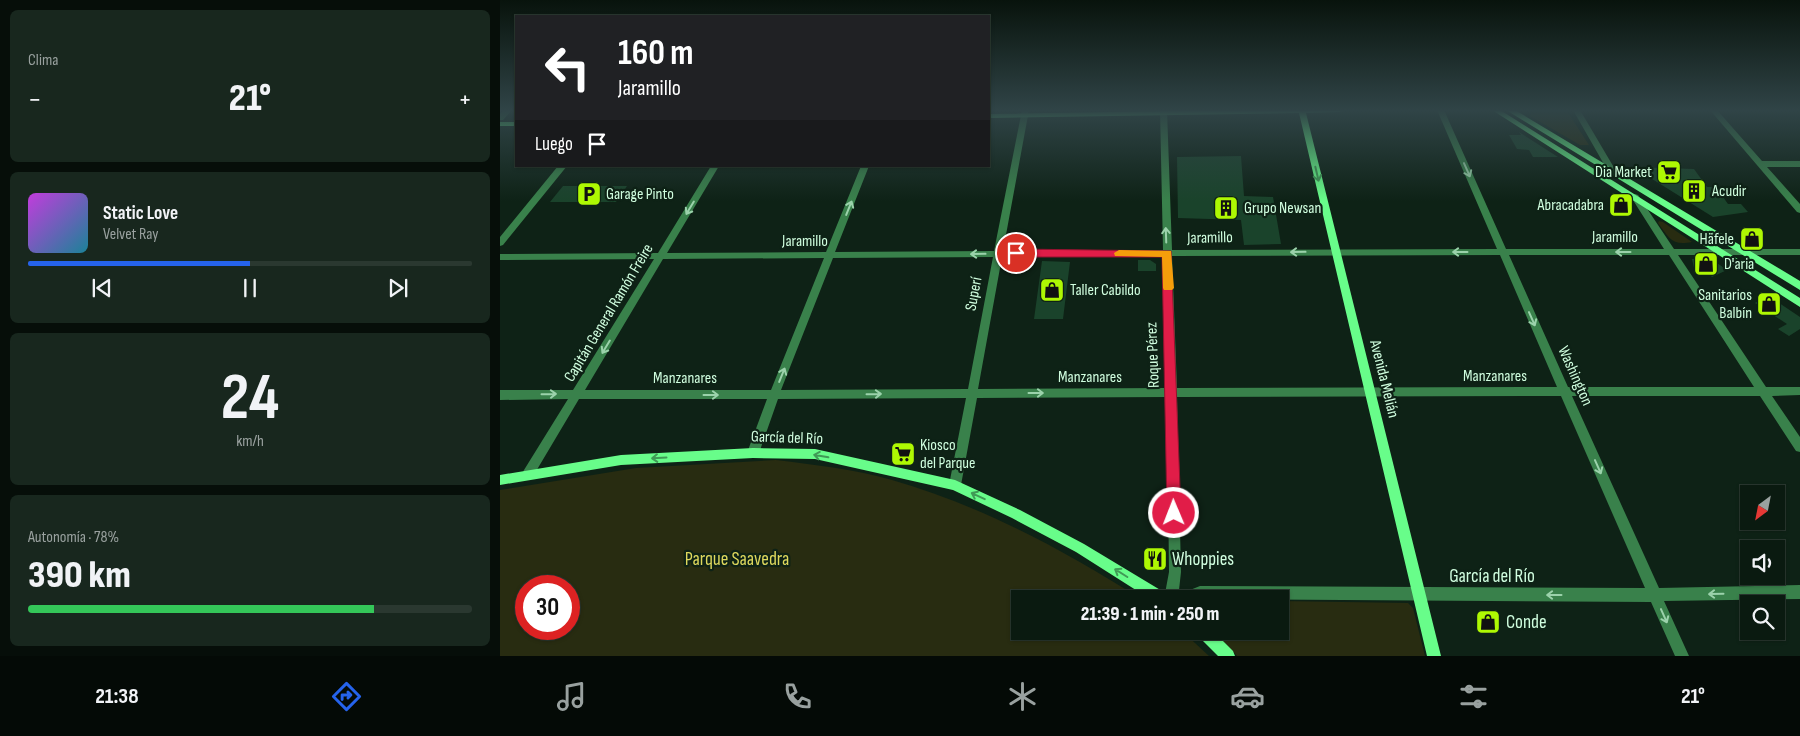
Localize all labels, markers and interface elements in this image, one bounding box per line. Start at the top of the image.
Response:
text: 160 m [618,32,694,75]
icon: left [535,35,600,100]
text: Clima [28,51,58,70]
text: Jaramillo [618,75,681,102]
text: 21° [229,76,271,121]
text: − [28,83,42,116]
text: + [458,83,472,116]
icon: arrive [583,130,611,158]
text: Luego [535,133,573,156]
supermarket icon: Dia Market [1656,159,1682,185]
one-way arrow [1462,162,1472,177]
place label: Dia Market [1595,163,1652,182]
one-way arrow [1313,166,1322,182]
building icon: Acudir [1681,178,1707,204]
parking icon: Garage Pinto [576,181,602,207]
place label: Acudir [1711,182,1747,201]
place label: Garage Pinto [606,185,674,204]
shop icon: Abracadabra [1608,192,1634,218]
building icon: Grupo Newsan [1213,195,1239,221]
place label: Abracadabra [1536,196,1604,215]
place label: Grupo Newsan [1244,199,1321,218]
one-way arrow [684,200,694,214]
one-way arrow [845,200,854,215]
text: Static Love [103,202,178,225]
text: Velvet Ray [103,225,158,244]
shop icon: Häfele [1739,226,1765,252]
one-way arrow [1162,228,1171,244]
street label: Jaramillo [1186,228,1233,248]
street label: Jaramillo [1591,228,1638,247]
place label: Häfele [1700,230,1734,249]
street label: Jaramillo [781,232,828,251]
pin [995,232,1037,274]
icon: arrive [1002,239,1030,267]
street label: Capitán General Ramón Freire [560,241,658,385]
one-way arrow [1290,247,1306,257]
one-way arrow [1452,247,1468,257]
one-way arrow [1615,247,1631,257]
one-way arrow [970,249,986,258]
shop icon: D'aria [1693,251,1719,277]
place label: D'aria [1724,255,1754,274]
icon: previous [88,274,116,302]
icon: pause [236,274,264,302]
icon: next [384,274,412,302]
street label: Superí [961,275,987,313]
shop icon: Taller Cabildo [1039,277,1065,303]
place label: Taller Cabildo [1070,281,1141,300]
place label: Sanitarios Balbín [1698,286,1752,323]
shop icon: Sanitarios Balbín [1756,291,1782,317]
one-way arrow [1528,311,1538,326]
street label: Roque Pérez [1142,322,1164,388]
street label: Avenida Melián [1365,337,1403,420]
one-way arrow [601,340,611,354]
street label: Washington [1553,343,1597,409]
text: 24 [221,360,279,438]
street label: Manzanares [1463,367,1527,386]
one-way arrow [778,368,787,383]
street label: Manzanares [1058,368,1122,387]
street label: Manzanares [653,369,717,388]
one-way arrow [1028,388,1044,398]
one-way arrow [540,389,556,399]
one-way arrow [865,389,881,399]
one-way arrow [702,390,719,400]
street label: García del Río [751,427,823,449]
text: km/h [236,432,264,451]
place label: Kiosco del Parque [920,436,975,473]
supermarket icon: Kiosco del Parque [890,441,916,467]
one-way arrow [813,450,829,460]
one-way arrow [651,454,667,463]
one-way arrow [1593,459,1603,474]
north arrow [1740,485,1785,530]
map controls [1740,485,1785,640]
position arrow [1147,486,1199,538]
one-way arrow [971,491,986,500]
text: Autonomía · 78% [28,528,119,547]
button: sound [1740,540,1785,585]
restaurant icon: Whoppies [1142,546,1168,572]
park label: Parque Saavedra [685,548,789,571]
place label: Whoppies [1172,548,1234,571]
text: 390 km [28,553,131,598]
street label: García del Río [1449,565,1535,588]
one-way arrow [1114,568,1128,578]
speed limit sign: 30 [515,575,580,640]
one-way arrow [1709,589,1725,599]
one-way arrow [1546,590,1562,600]
button: search [1740,595,1785,640]
text: 21:39 · 1 min · 250 m [1081,603,1219,626]
one-way arrow [1660,608,1670,623]
shop icon: Conde [1475,609,1501,635]
place label: Conde [1506,611,1547,634]
icon: directions [329,679,364,714]
icon: music [554,679,589,714]
icon: phone [780,679,815,714]
icon: climate [1005,679,1040,714]
icon: car [1230,679,1265,714]
icon: filters [1456,679,1491,714]
text: 21:38 [95,683,139,710]
text: 21° [1681,683,1705,710]

